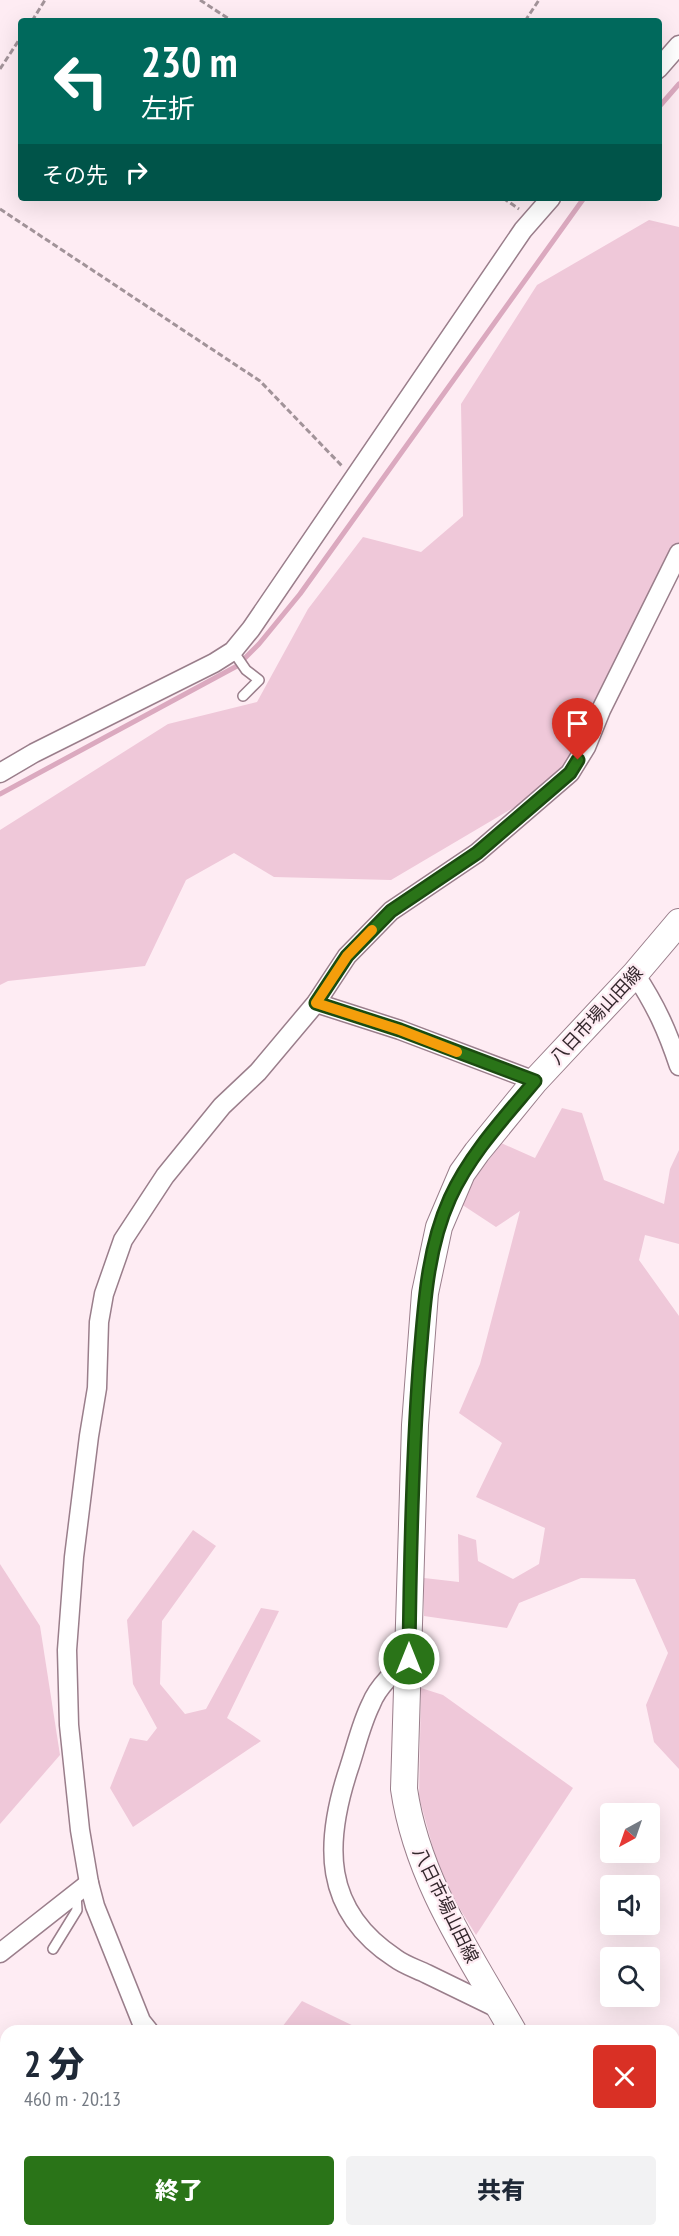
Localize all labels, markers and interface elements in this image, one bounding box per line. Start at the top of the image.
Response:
text: 230 m [141,34,238,89]
icon: left [42,42,120,120]
text: 左折 [141,91,195,125]
icon: right [120,156,153,189]
text: その先 [42,161,108,189]
pin [552,698,603,760]
icon: arrive [561,707,594,740]
street label: 八日市場山田線 [545,961,647,1069]
position arrow [377,1627,441,1691]
north arrow [600,1803,660,1863]
map controls [600,1803,660,2007]
street label: 八日市場山田線 [408,1843,484,1967]
button: sound [600,1875,660,1935]
button: search [600,1947,660,2007]
text: 2 分 [24,2040,85,2087]
button: close [593,2045,656,2108]
text: 460 m · 20:13 [24,2086,121,2112]
button: 終了 [24,2156,334,2225]
button: 共有 [346,2156,656,2225]

